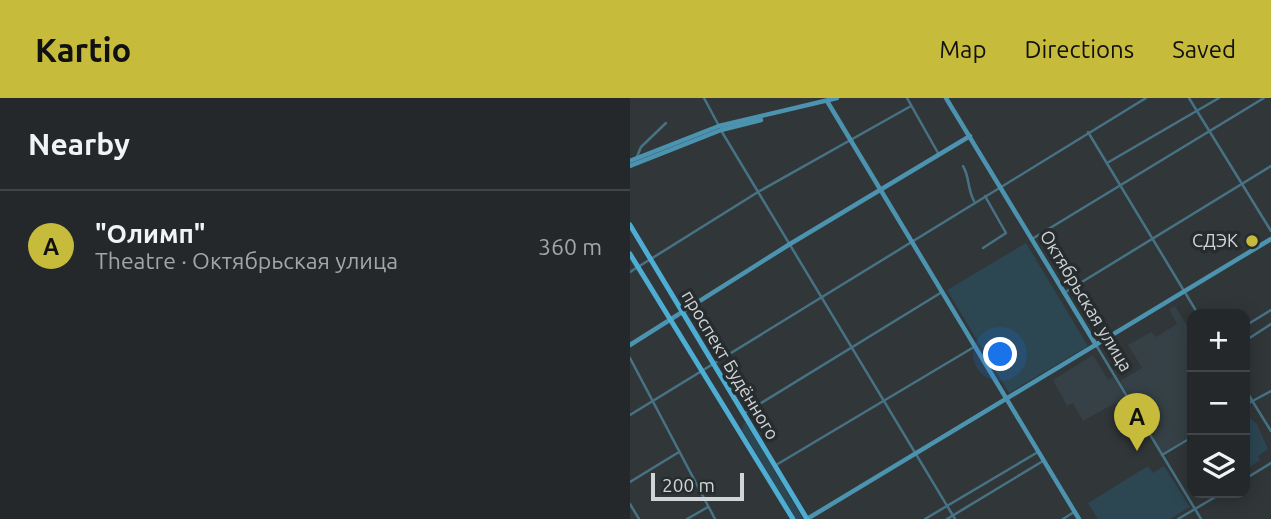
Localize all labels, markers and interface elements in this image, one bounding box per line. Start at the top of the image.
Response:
text: Kartio [35,31,131,68]
text: Map [939,36,986,63]
text: Directions [1024,36,1134,63]
text: Saved [1172,36,1236,63]
text: Nearby [28,127,130,161]
text: "Олимп" [95,219,205,248]
street label: Октябрьская улица [1037,226,1137,375]
place label: СДЭК [1192,230,1238,250]
marker: СДЭК [1244,233,1260,249]
text: A [43,234,59,259]
text: 360 m [538,234,602,259]
text: Theatre · Октябрьская улица [95,248,398,273]
street label: проспект Будённого [678,286,783,443]
map controls [1187,309,1250,498]
button: + [1187,309,1250,372]
your location [983,337,1017,371]
button: − [1187,372,1250,435]
pin: A [1114,393,1160,451]
button: layers [1187,435,1250,498]
scale bar [651,470,744,502]
text: 200 m [662,474,715,496]

